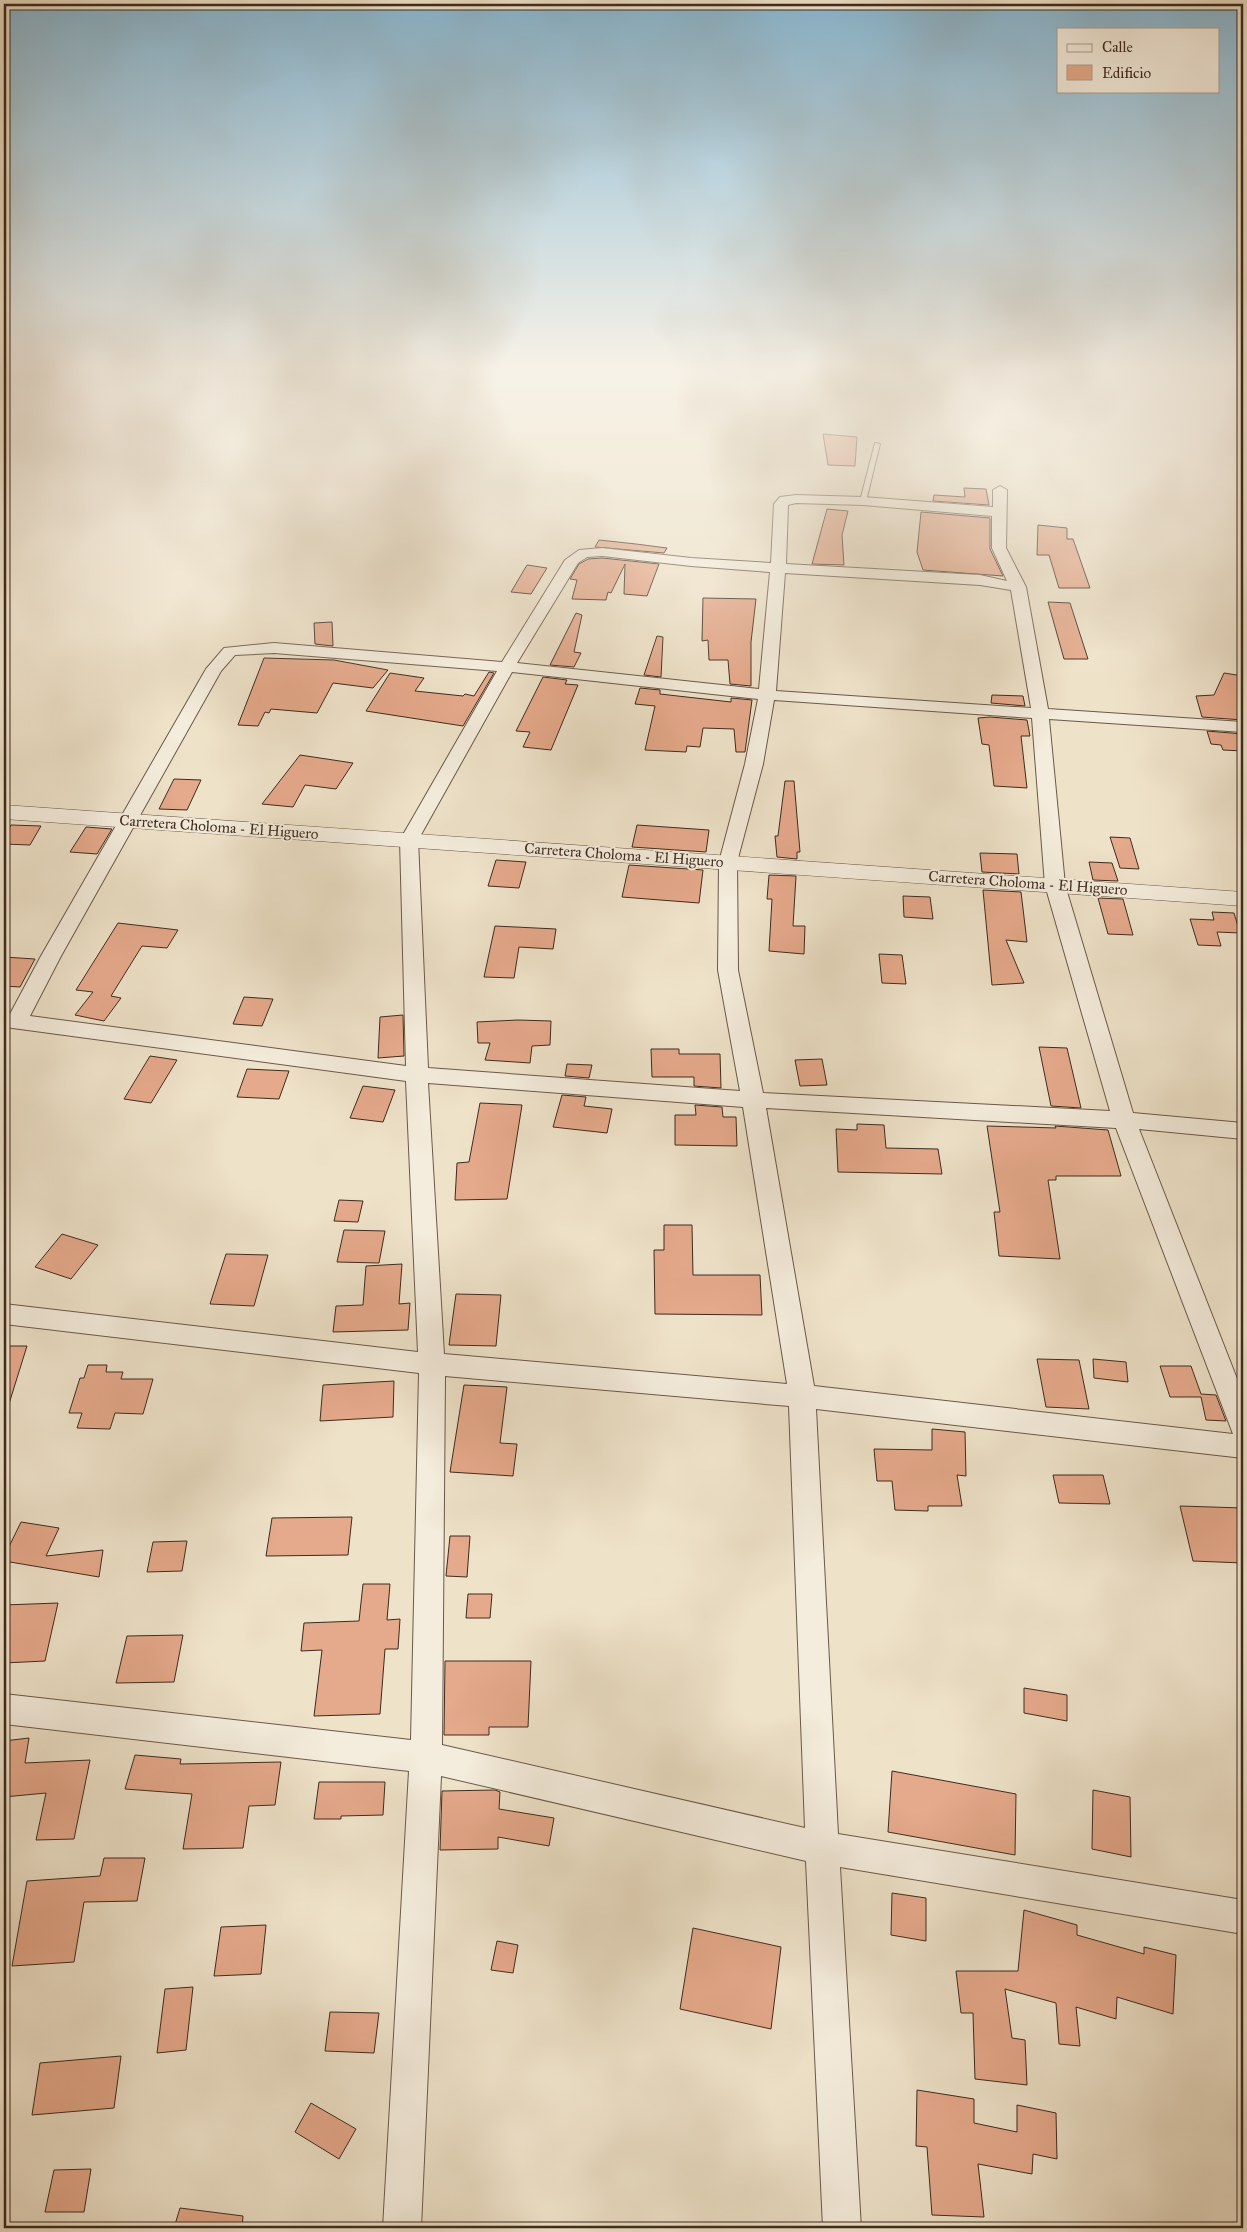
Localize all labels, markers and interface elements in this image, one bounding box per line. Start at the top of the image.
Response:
legend [1057,28,1220,92]
text: Calle [1102,38,1133,56]
text: Edificio [1102,64,1151,82]
street label: Carretera Choloma - El Higuero [119,811,320,843]
street label: Carretera Choloma - El Higuero [524,839,725,871]
street label: Carretera Choloma - El Higuero [928,867,1129,899]

